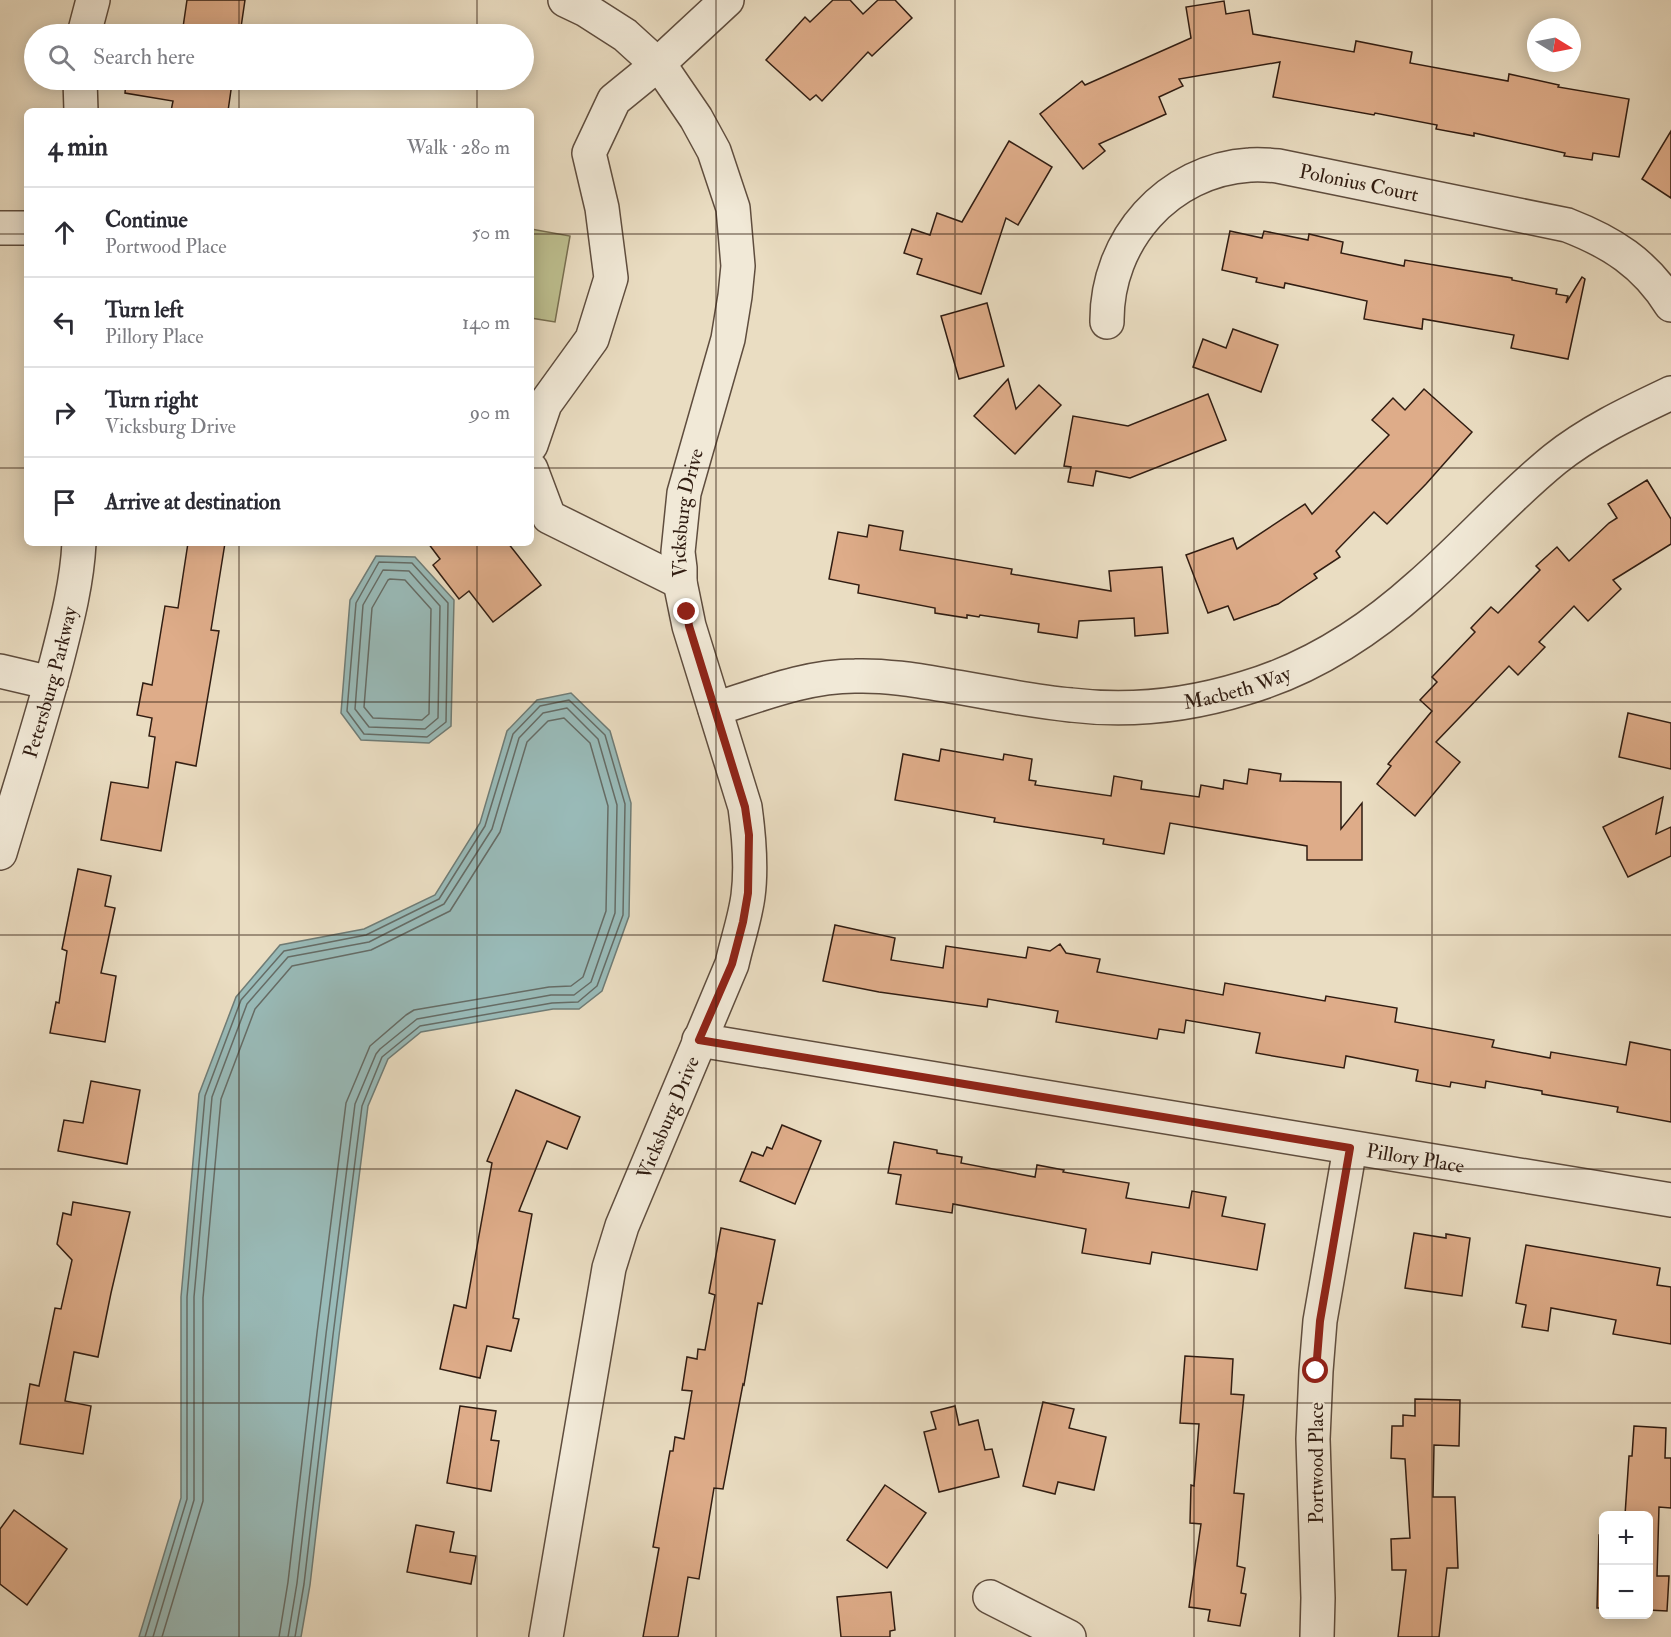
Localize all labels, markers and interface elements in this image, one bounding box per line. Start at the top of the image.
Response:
north arrow [1527,18,1581,72]
search box [24,24,534,90]
icon: search [45,41,78,74]
text: Search here [93,43,195,71]
text: 4 min [48,131,108,163]
text: Walk · 280 m [407,135,510,160]
street label: Polonius Court [1297,158,1421,207]
text: Continue [105,206,188,234]
icon: ahead [48,216,81,249]
text: 50 m [471,220,510,245]
text: Portwood Place [105,234,227,259]
text: Turn left [105,296,184,324]
icon: left [48,306,81,339]
text: 140 m [462,310,510,335]
text: Pillory Place [105,324,204,349]
text: Turn right [105,386,198,414]
icon: right [48,396,81,429]
text: 90 m [470,400,510,425]
text: Vicksburg Drive [105,414,236,439]
street label: Vicksburg Drive [665,445,709,578]
icon: arrive [48,486,81,519]
text: Arrive at destination [105,488,281,516]
route end [673,598,699,624]
street label: Petersburg Parkway [17,603,82,761]
street label: Macbeth Way [1182,660,1296,715]
street label: Vicksburg Drive [631,1052,704,1183]
street label: Pillory Place [1365,1138,1466,1178]
route start [1302,1357,1328,1383]
street label: Portwood Place [1304,1402,1329,1524]
map controls [1599,1511,1653,1619]
button: + [1599,1511,1653,1565]
button: − [1599,1565,1653,1619]

